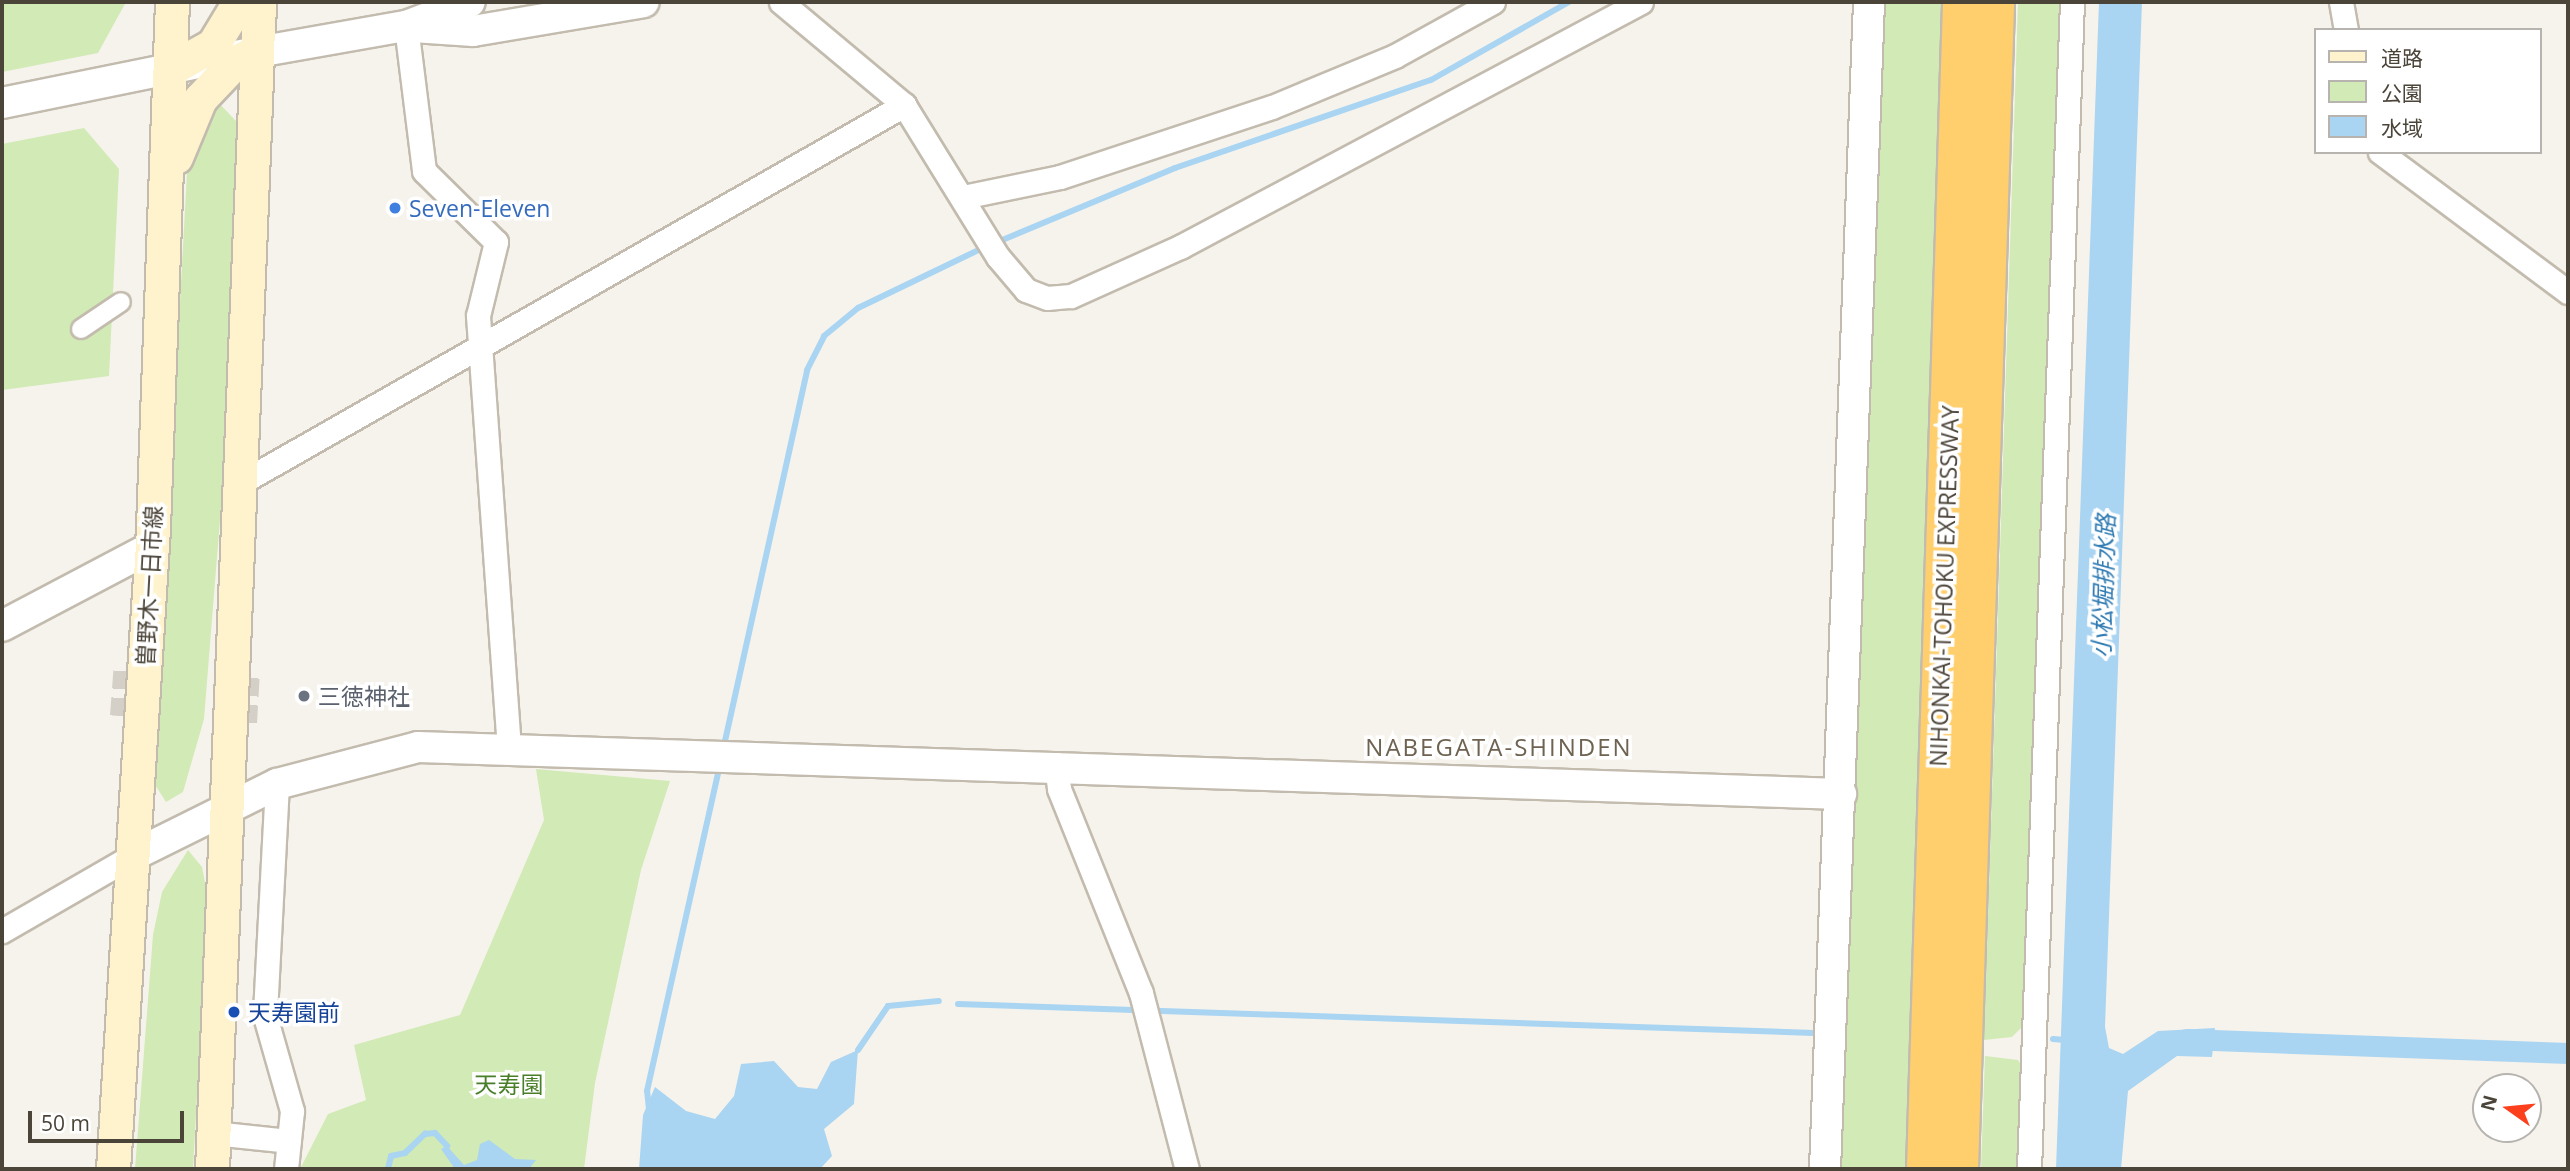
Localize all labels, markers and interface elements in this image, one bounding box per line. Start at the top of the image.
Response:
legend [2314,28,2542,154]
text: 道路 [2381,44,2423,72]
text: 公園 [2381,79,2423,107]
text: 水域 [2381,114,2423,142]
place label: Seven-Eleven [409,194,550,222]
marker: Seven-Eleven [387,200,403,216]
street label: NIHONKAI-TOHOKU EXPRESSWAY [1924,405,1964,767]
street label: 曽野木一日市線 [131,505,167,667]
water label: 小松堀排水路 [2086,514,2120,658]
place label: 三徳神社 [318,682,410,710]
marker: 三徳神社 [296,688,312,704]
district label: NABEGATA-SHINDEN [1367,733,1631,761]
place label: 天寿園前 [248,998,340,1026]
marker: 天寿園前 [226,1004,242,1020]
park label: 天寿園 [475,1070,543,1098]
north arrow [2472,1073,2542,1143]
text: N [2474,1092,2503,1114]
scale bar [32,1098,187,1142]
text: 50 m [41,1109,90,1137]

